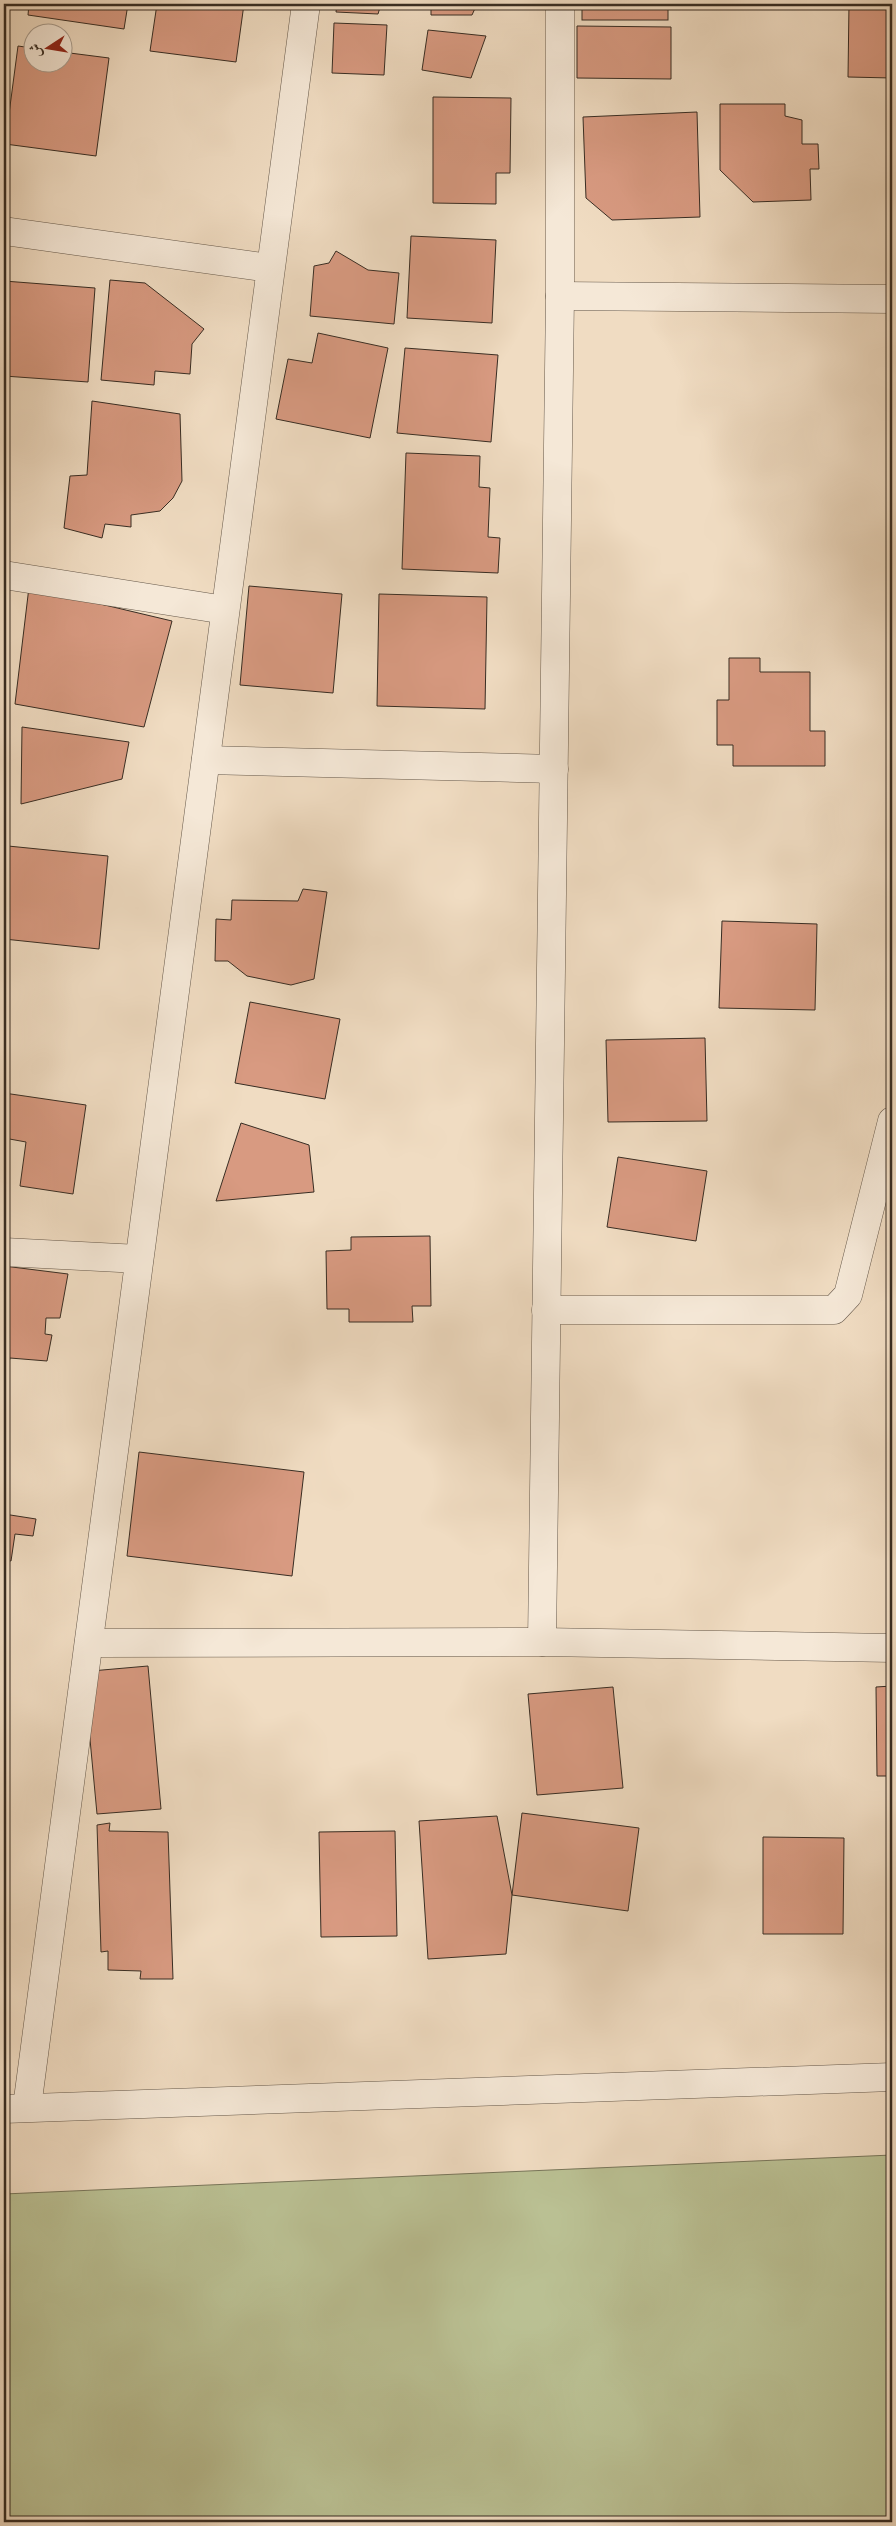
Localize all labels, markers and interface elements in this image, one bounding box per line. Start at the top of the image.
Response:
north arrow [22,22,72,72]
text: ش [26,42,47,59]

